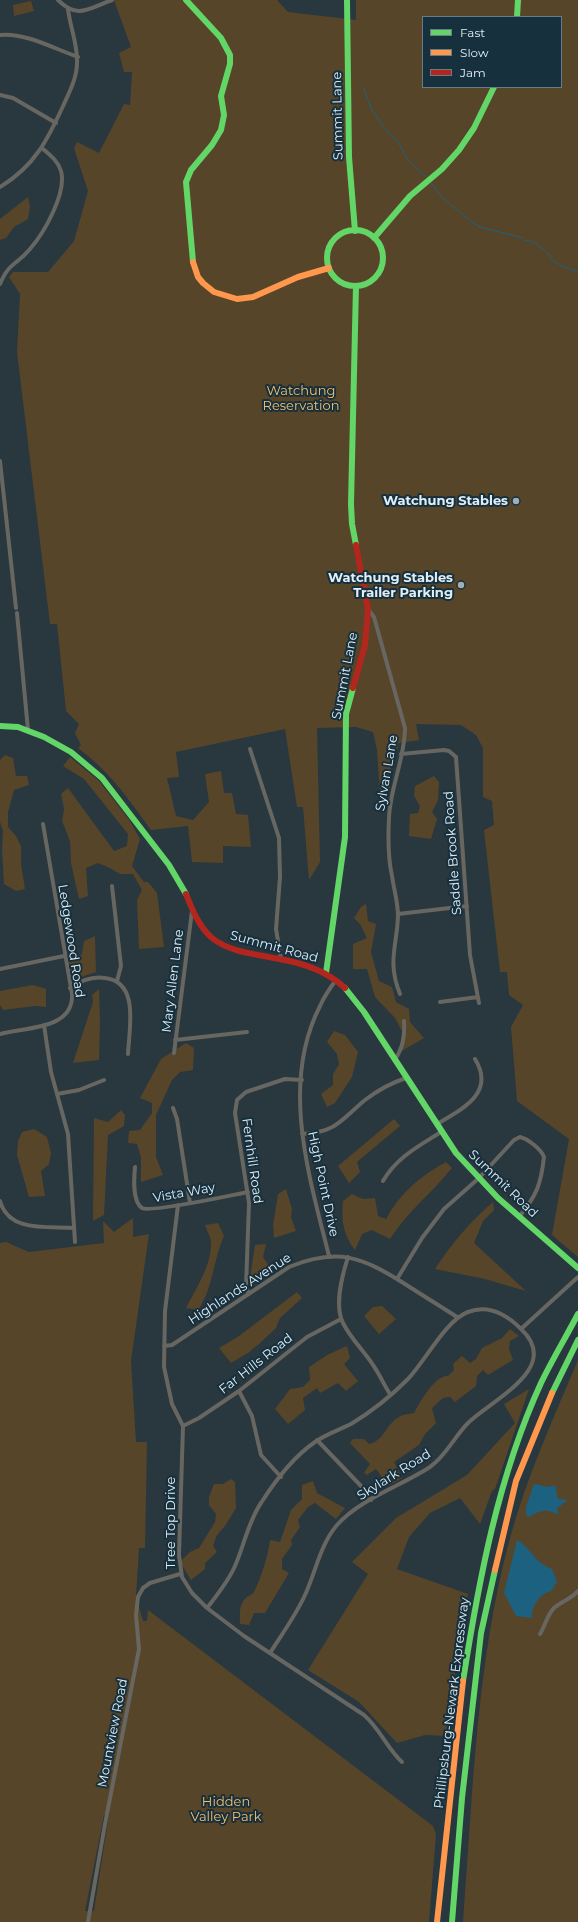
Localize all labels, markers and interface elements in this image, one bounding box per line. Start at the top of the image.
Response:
legend [422,16,562,88]
text: Fast [460,25,485,40]
text: Slow [460,45,489,60]
text: Jam [460,65,486,80]
street label: Summit Lane [329,72,347,160]
park label: Watchung Reservation [262,383,340,414]
place label: Watchung Stables [383,493,508,509]
marker: Watchung Stables [511,496,521,506]
place label: Watchung Stables Trailer Parking [328,570,453,601]
marker: Watchung Stables Trailer Parking [456,580,466,590]
street label: Summit Lane [329,631,361,721]
street label: Sylvan Lane [373,734,401,812]
street label: Saddle Brook Road [441,790,465,916]
street label: Ledgewood Road [54,883,88,999]
street label: Mary Allen Lane [159,928,187,1034]
street label: Summit Road [228,928,320,966]
street label: Fernhill Road [238,1117,266,1205]
street label: High Point Drive [304,1130,342,1238]
street label: Summit Road [465,1147,541,1221]
street label: Vista Way [152,1180,216,1206]
street label: Highlands Avenue [186,1250,294,1328]
street label: Far Hills Road [216,1330,296,1398]
street label: Skylark Road [354,1446,434,1504]
street label: Tree Top Drive [163,1477,179,1569]
street label: Phillipsburg-Newark Expressway [431,1597,473,1809]
street label: Mountview Road [95,1677,131,1789]
park label: Hidden Valley Park [191,1794,261,1825]

